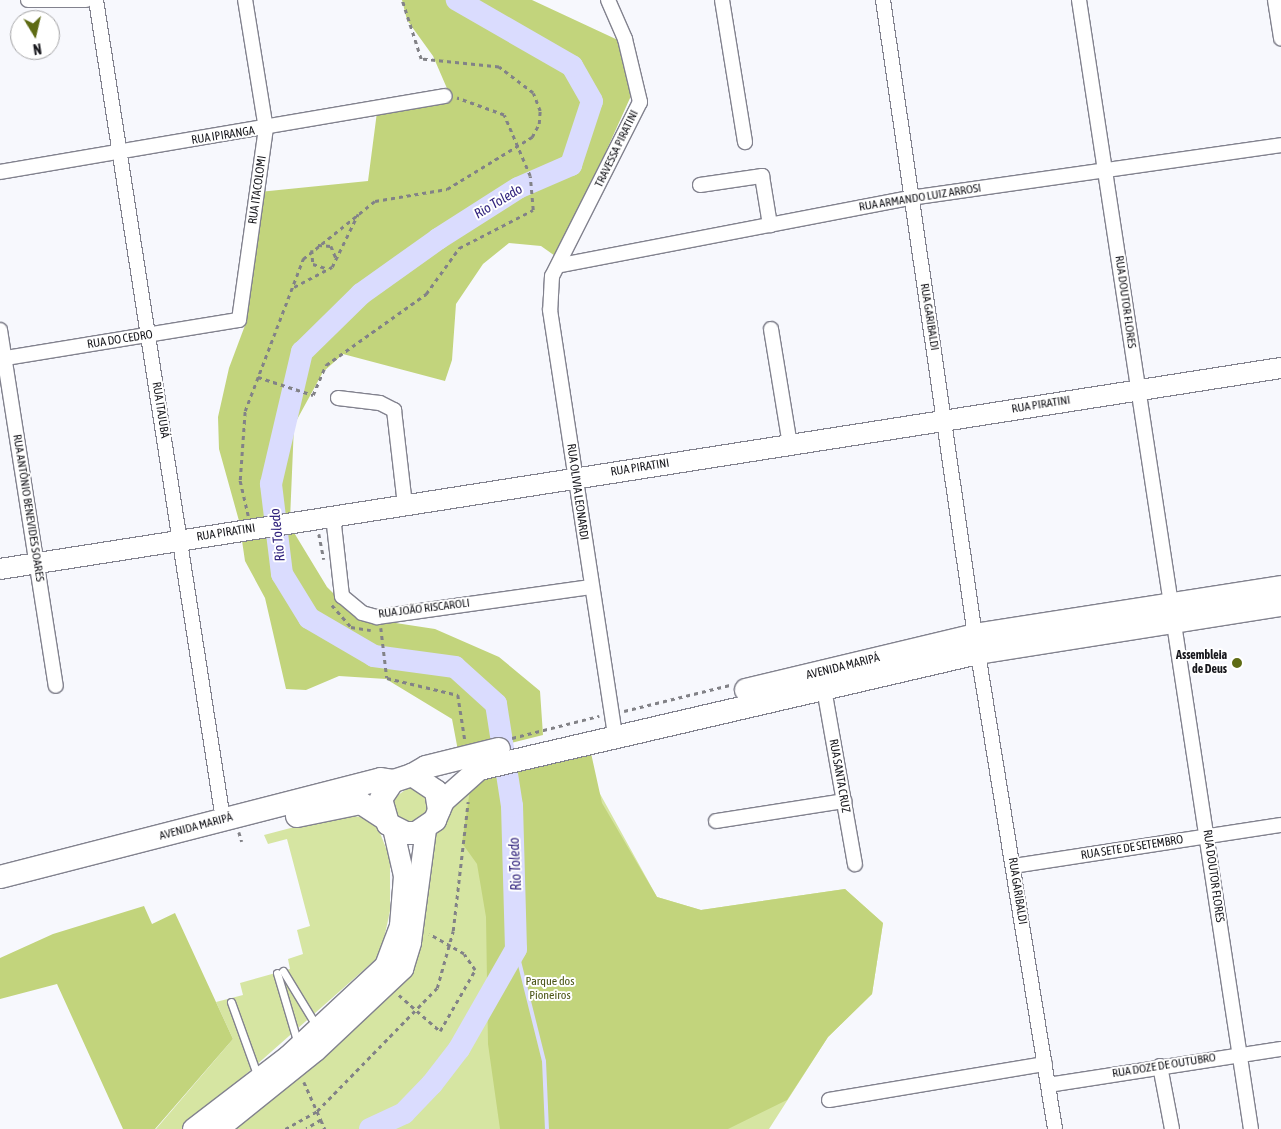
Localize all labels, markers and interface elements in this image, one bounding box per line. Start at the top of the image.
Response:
north arrow [10,10,60,60]
text: N [32,40,43,57]
street label: TRAVESSA PIRATINI [592,108,642,190]
street label: RUA IPIRANGA [190,124,256,148]
street label: RUA ITACOLOMI [246,155,270,225]
water label: Rio Toledo [471,180,525,222]
street label: RUA ARMANDO LUIZ ARROSI [858,181,982,215]
street label: RUA DOUTOR FLORES [1111,255,1139,349]
street label: RUA GARIBALDI [917,282,941,352]
street label: RUA DO CEDRO [86,328,154,352]
street label: RUA ITAJUBÁ [148,381,172,439]
street label: RUA PIRATINI [1011,393,1071,417]
street label: RUA ANTÔNIO BENEVIDES SOARES [9,433,47,583]
street label: RUA OLIVIA LEONARDI [563,443,591,541]
street label: RUA PIRATINI [610,456,670,480]
water label: Rio Toledo [266,508,288,562]
street label: RUA PIRATINI [196,521,256,545]
street label: RUA JOÃO RISCAROLI [377,596,471,622]
place label: Assembleia de Deus [1176,649,1227,677]
street label: AVENIDA MARIPÁ [805,651,881,683]
marker: Assembleia de Deus [1231,657,1243,669]
street label: RUA SANTA CRUZ [825,738,853,814]
street label: AVENIDA MARIPÁ [158,810,234,844]
street label: RUA DOUTOR FLORES [1199,829,1227,923]
street label: RUA SETE DE SETEMBRO [1080,833,1184,863]
water label: Rio Toledo [505,837,525,891]
street label: RUA GARIBALDI [1005,856,1029,926]
park label: Parque dos Pioneiros [526,975,574,1003]
street label: RUA DOZE DE OUTUBRO [1111,1051,1217,1081]

